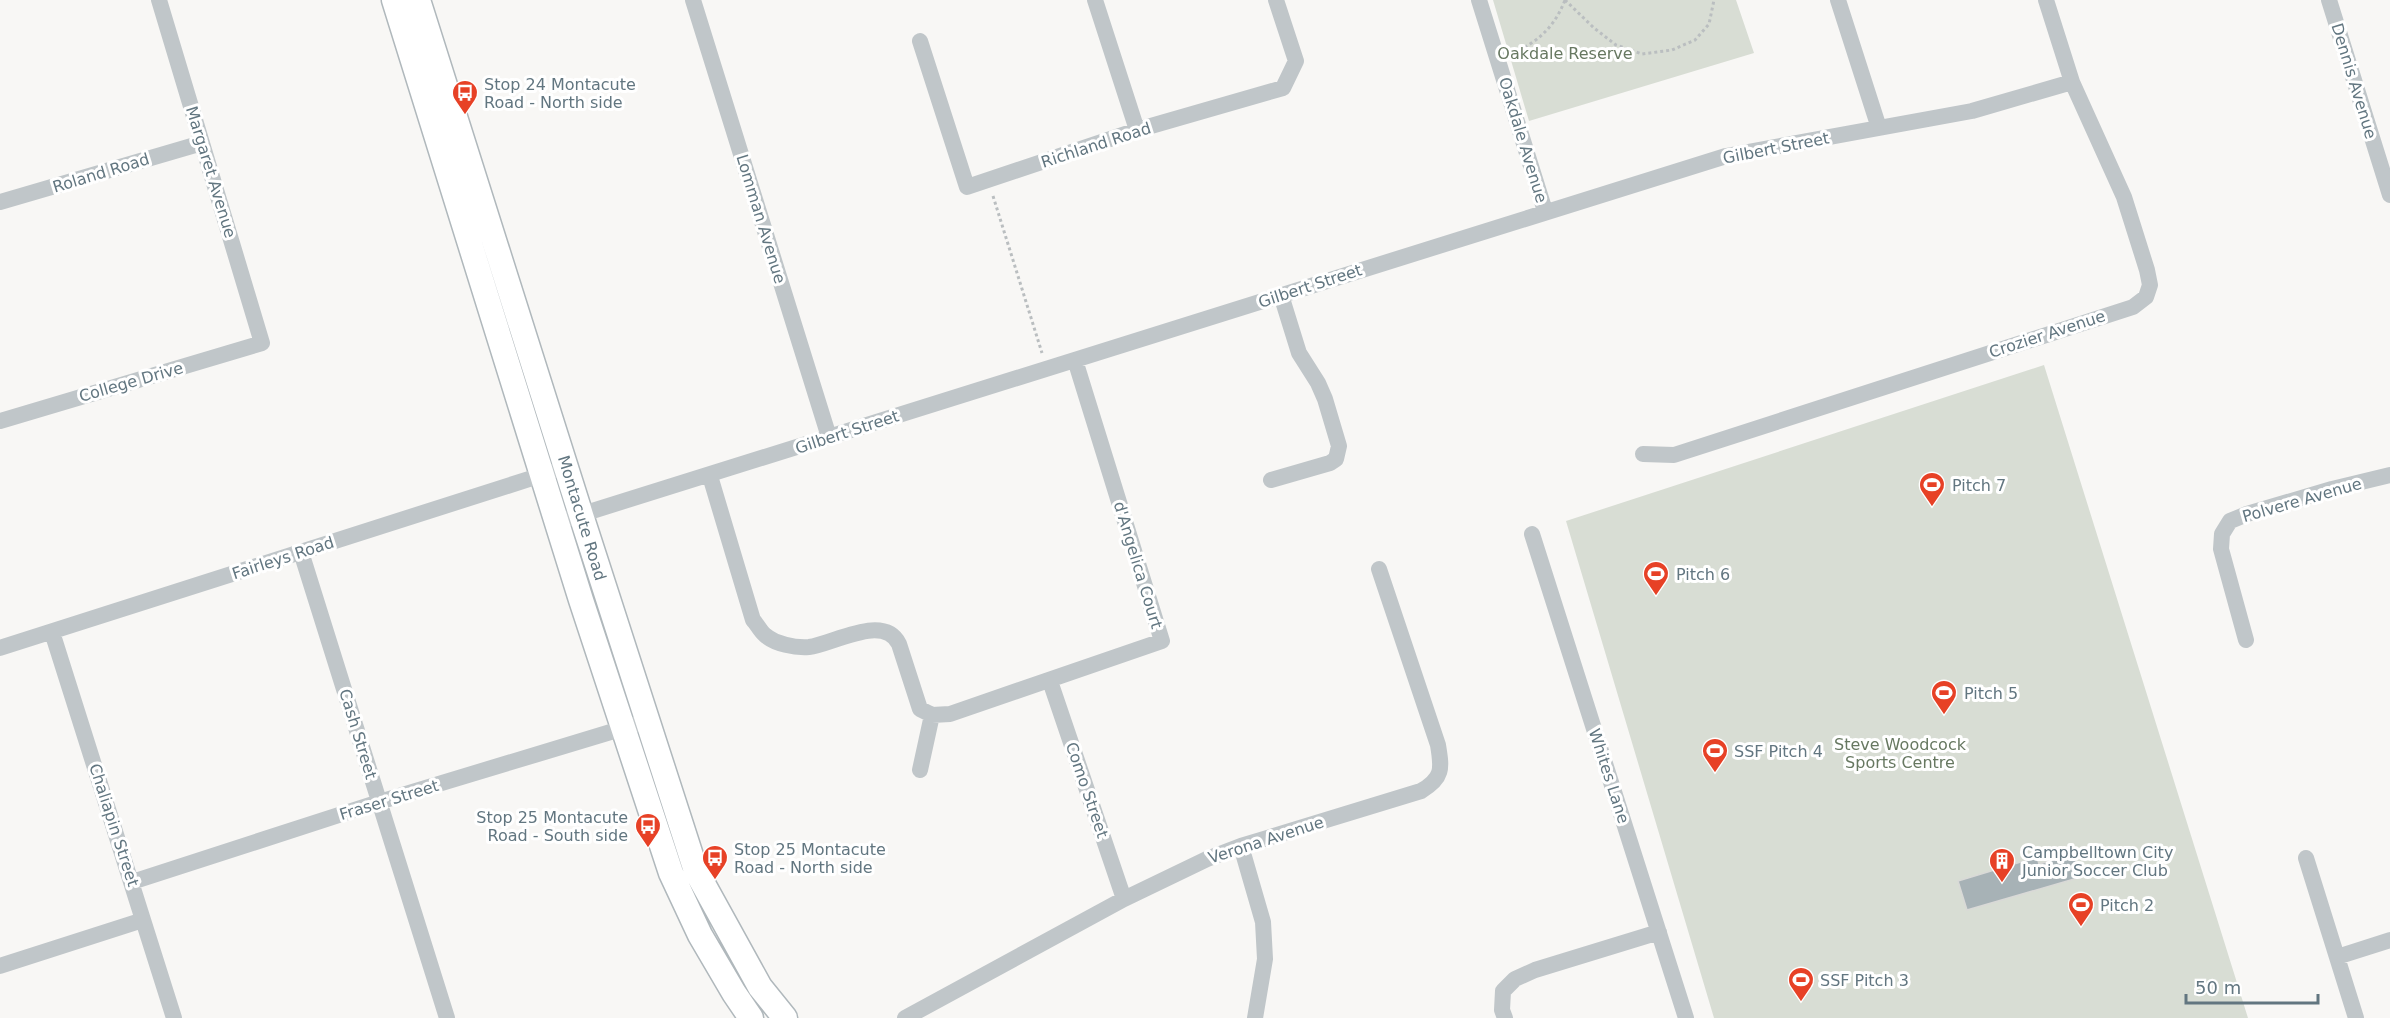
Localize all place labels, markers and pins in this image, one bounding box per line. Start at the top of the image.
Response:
place label: Stop 24 Montacute Road - North side [484,75,636,112]
bus stop icon: Stop 24 Montacute Road - North side [450,78,480,116]
sports icon: Pitch 7 [1917,470,1947,508]
place label: Pitch 7 [1952,476,2006,495]
sports icon: Pitch 6 [1641,559,1671,597]
place label: Pitch 6 [1676,565,1730,584]
sports icon: Pitch 5 [1929,678,1959,716]
place label: Pitch 5 [1964,684,2018,703]
sports icon: SSF Pitch 4 [1700,736,1730,774]
place label: SSF Pitch 4 [1734,742,1823,761]
place label: Stop 25 Montacute Road - South side [476,808,628,845]
bus stop icon: Stop 25 Montacute Road - South side [633,811,663,849]
place label: Stop 25 Montacute Road - North side [734,840,886,877]
bus stop icon: Stop 25 Montacute Road - North side [700,843,730,881]
place label: Campbelltown City Junior Soccer Club [2021,843,2173,880]
building icon: Campbelltown City Junior Soccer Club [1987,846,2017,884]
sports icon: Pitch 2 [2066,890,2096,928]
place label: Pitch 2 [2100,896,2154,915]
sports icon: SSF Pitch 3 [1786,965,1816,1003]
place label: SSF Pitch 3 [1820,971,1909,990]

